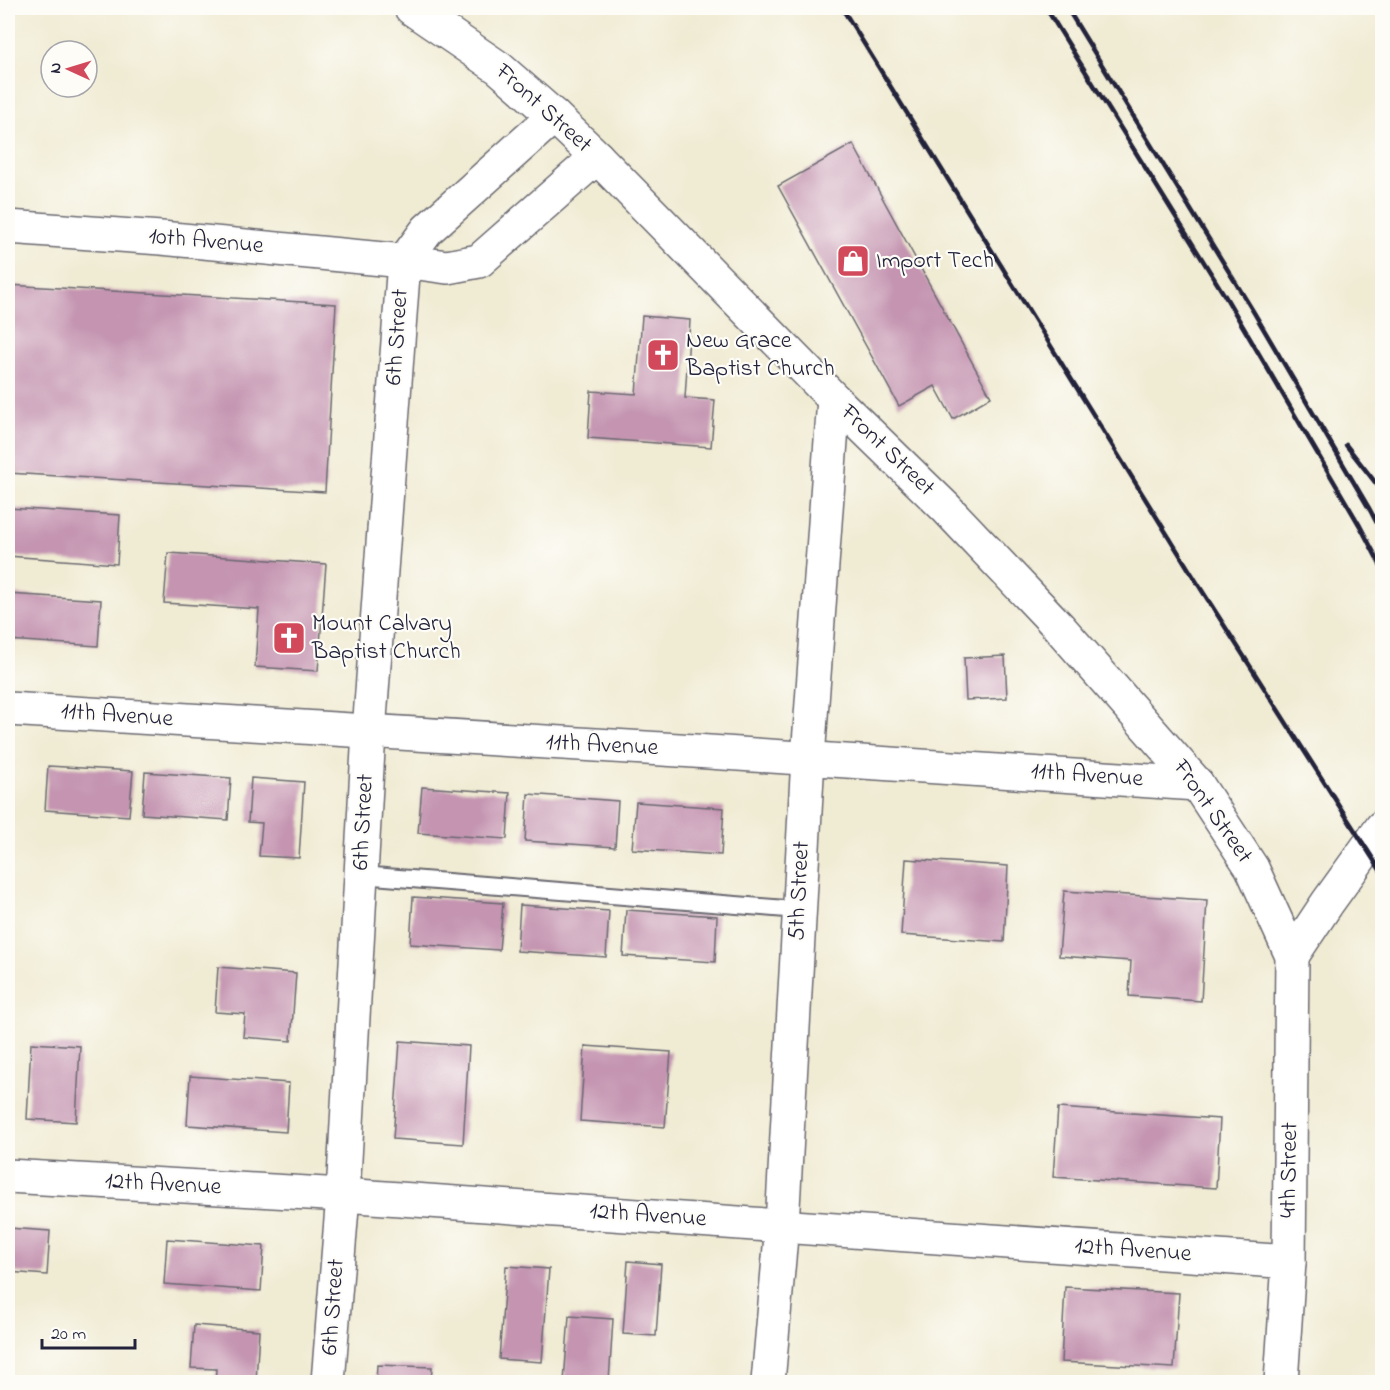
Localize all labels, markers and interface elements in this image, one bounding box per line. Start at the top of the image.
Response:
north arrow [39,39,99,99]
street label: Front Street [486,55,599,162]
text: N [44,62,68,74]
street label: 10th Avenue [147,220,265,264]
shop icon: Import Tech [835,243,871,279]
place label: Import Tech [876,244,994,279]
street label: 6th Street [377,288,419,386]
place label: New Grace Baptist Church [685,324,835,387]
church icon: New Grace Baptist Church [645,337,681,373]
street label: Front Street [831,396,942,505]
place label: Mount Calvary Baptist Church [311,607,461,670]
church icon: Mount Calvary Baptist Church [271,620,307,656]
street label: 11th Avenue [60,695,175,737]
street label: 11th Avenue [545,726,659,766]
street label: Front Street [1163,752,1261,871]
street label: 11th Avenue [1030,755,1145,797]
street label: 6th Street [344,773,384,871]
street label: 5th Street [780,840,820,942]
street label: 4th Street [1272,1122,1308,1218]
street label: 12th Avenue [104,1164,222,1206]
street label: 12th Avenue [589,1194,708,1238]
street label: 12th Avenue [1074,1229,1193,1273]
street label: 6th Street [313,1258,355,1356]
scale bar [42,1312,135,1350]
text: 20 m [51,1322,86,1348]

